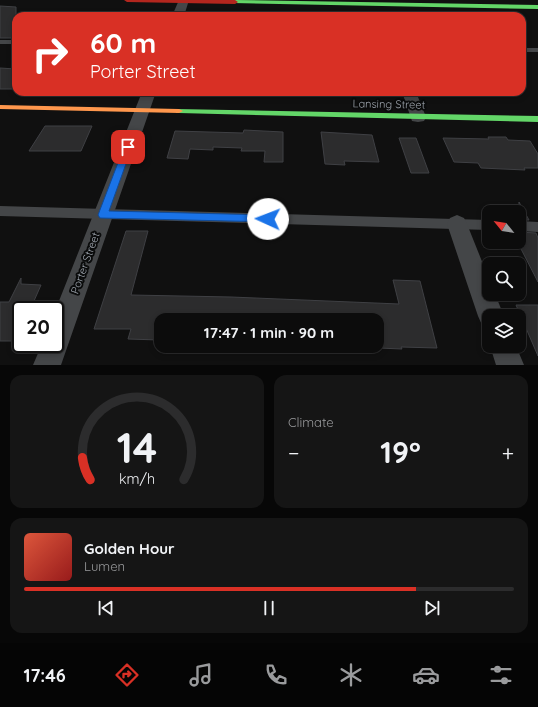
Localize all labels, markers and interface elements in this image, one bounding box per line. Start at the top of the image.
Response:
text: 60 m [90,25,156,60]
icon: right [24,28,76,80]
text: Porter Street [90,60,196,83]
street label: Lansing Street [353,96,426,112]
pin [111,130,145,164]
icon: arrive [117,136,139,158]
position arrow [247,198,289,240]
north arrow [482,205,526,249]
map controls [482,205,526,353]
street label: Porter Street [67,230,103,296]
button: search [482,257,526,301]
speed limit sign: 20 [12,301,64,353]
button: layers [482,309,526,353]
text: 17:47 · 1 min · 90 m [204,323,334,342]
text: Climate [288,414,334,430]
text: 14 [117,420,157,472]
text: 19° [380,433,421,471]
text: − [288,439,299,467]
text: + [502,439,514,467]
text: km/h [119,469,155,487]
text: Golden Hour [84,539,175,558]
text: Lumen [84,558,125,574]
icon: previous [95,597,117,619]
icon: pause [258,597,280,619]
icon: next [421,597,443,619]
icon: directions [113,661,141,689]
icon: music [187,661,215,689]
icon: phone [262,661,290,689]
icon: climate [337,661,365,689]
icon: car [412,661,440,689]
icon: filters [487,661,515,689]
text: 17:46 [23,664,66,687]

